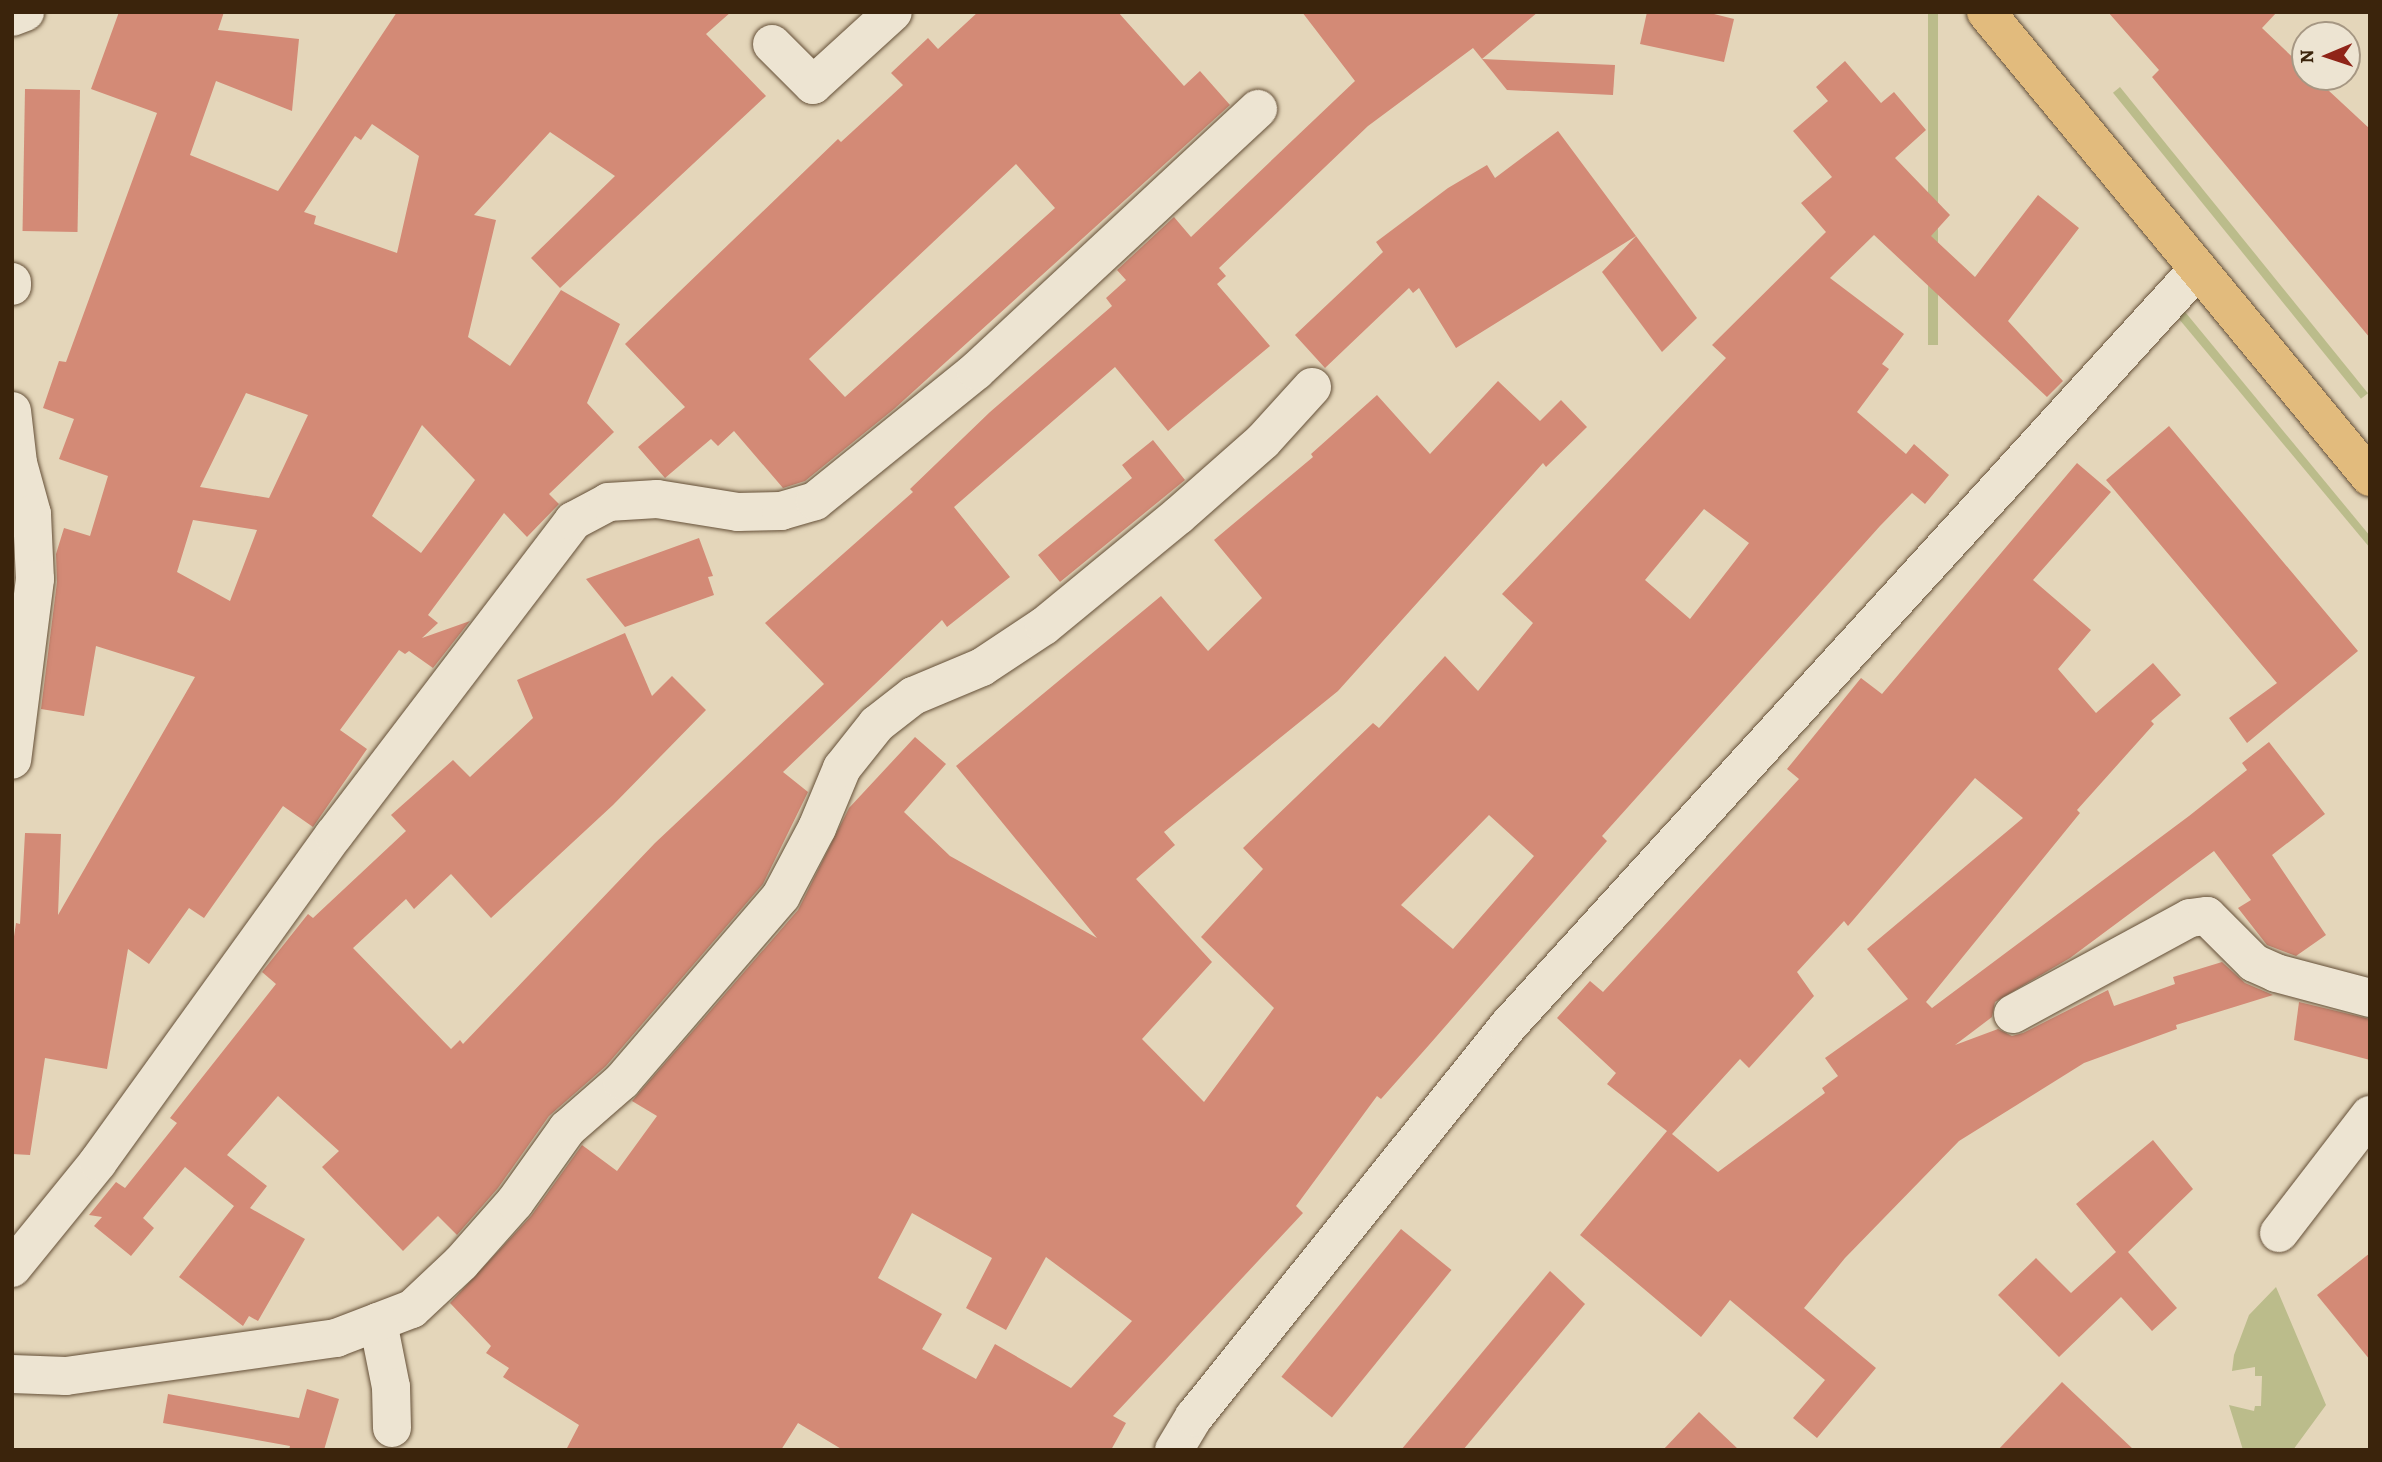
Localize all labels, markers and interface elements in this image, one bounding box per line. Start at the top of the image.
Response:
north arrow [2291,21,2361,91]
text: N [2294,49,2320,64]

